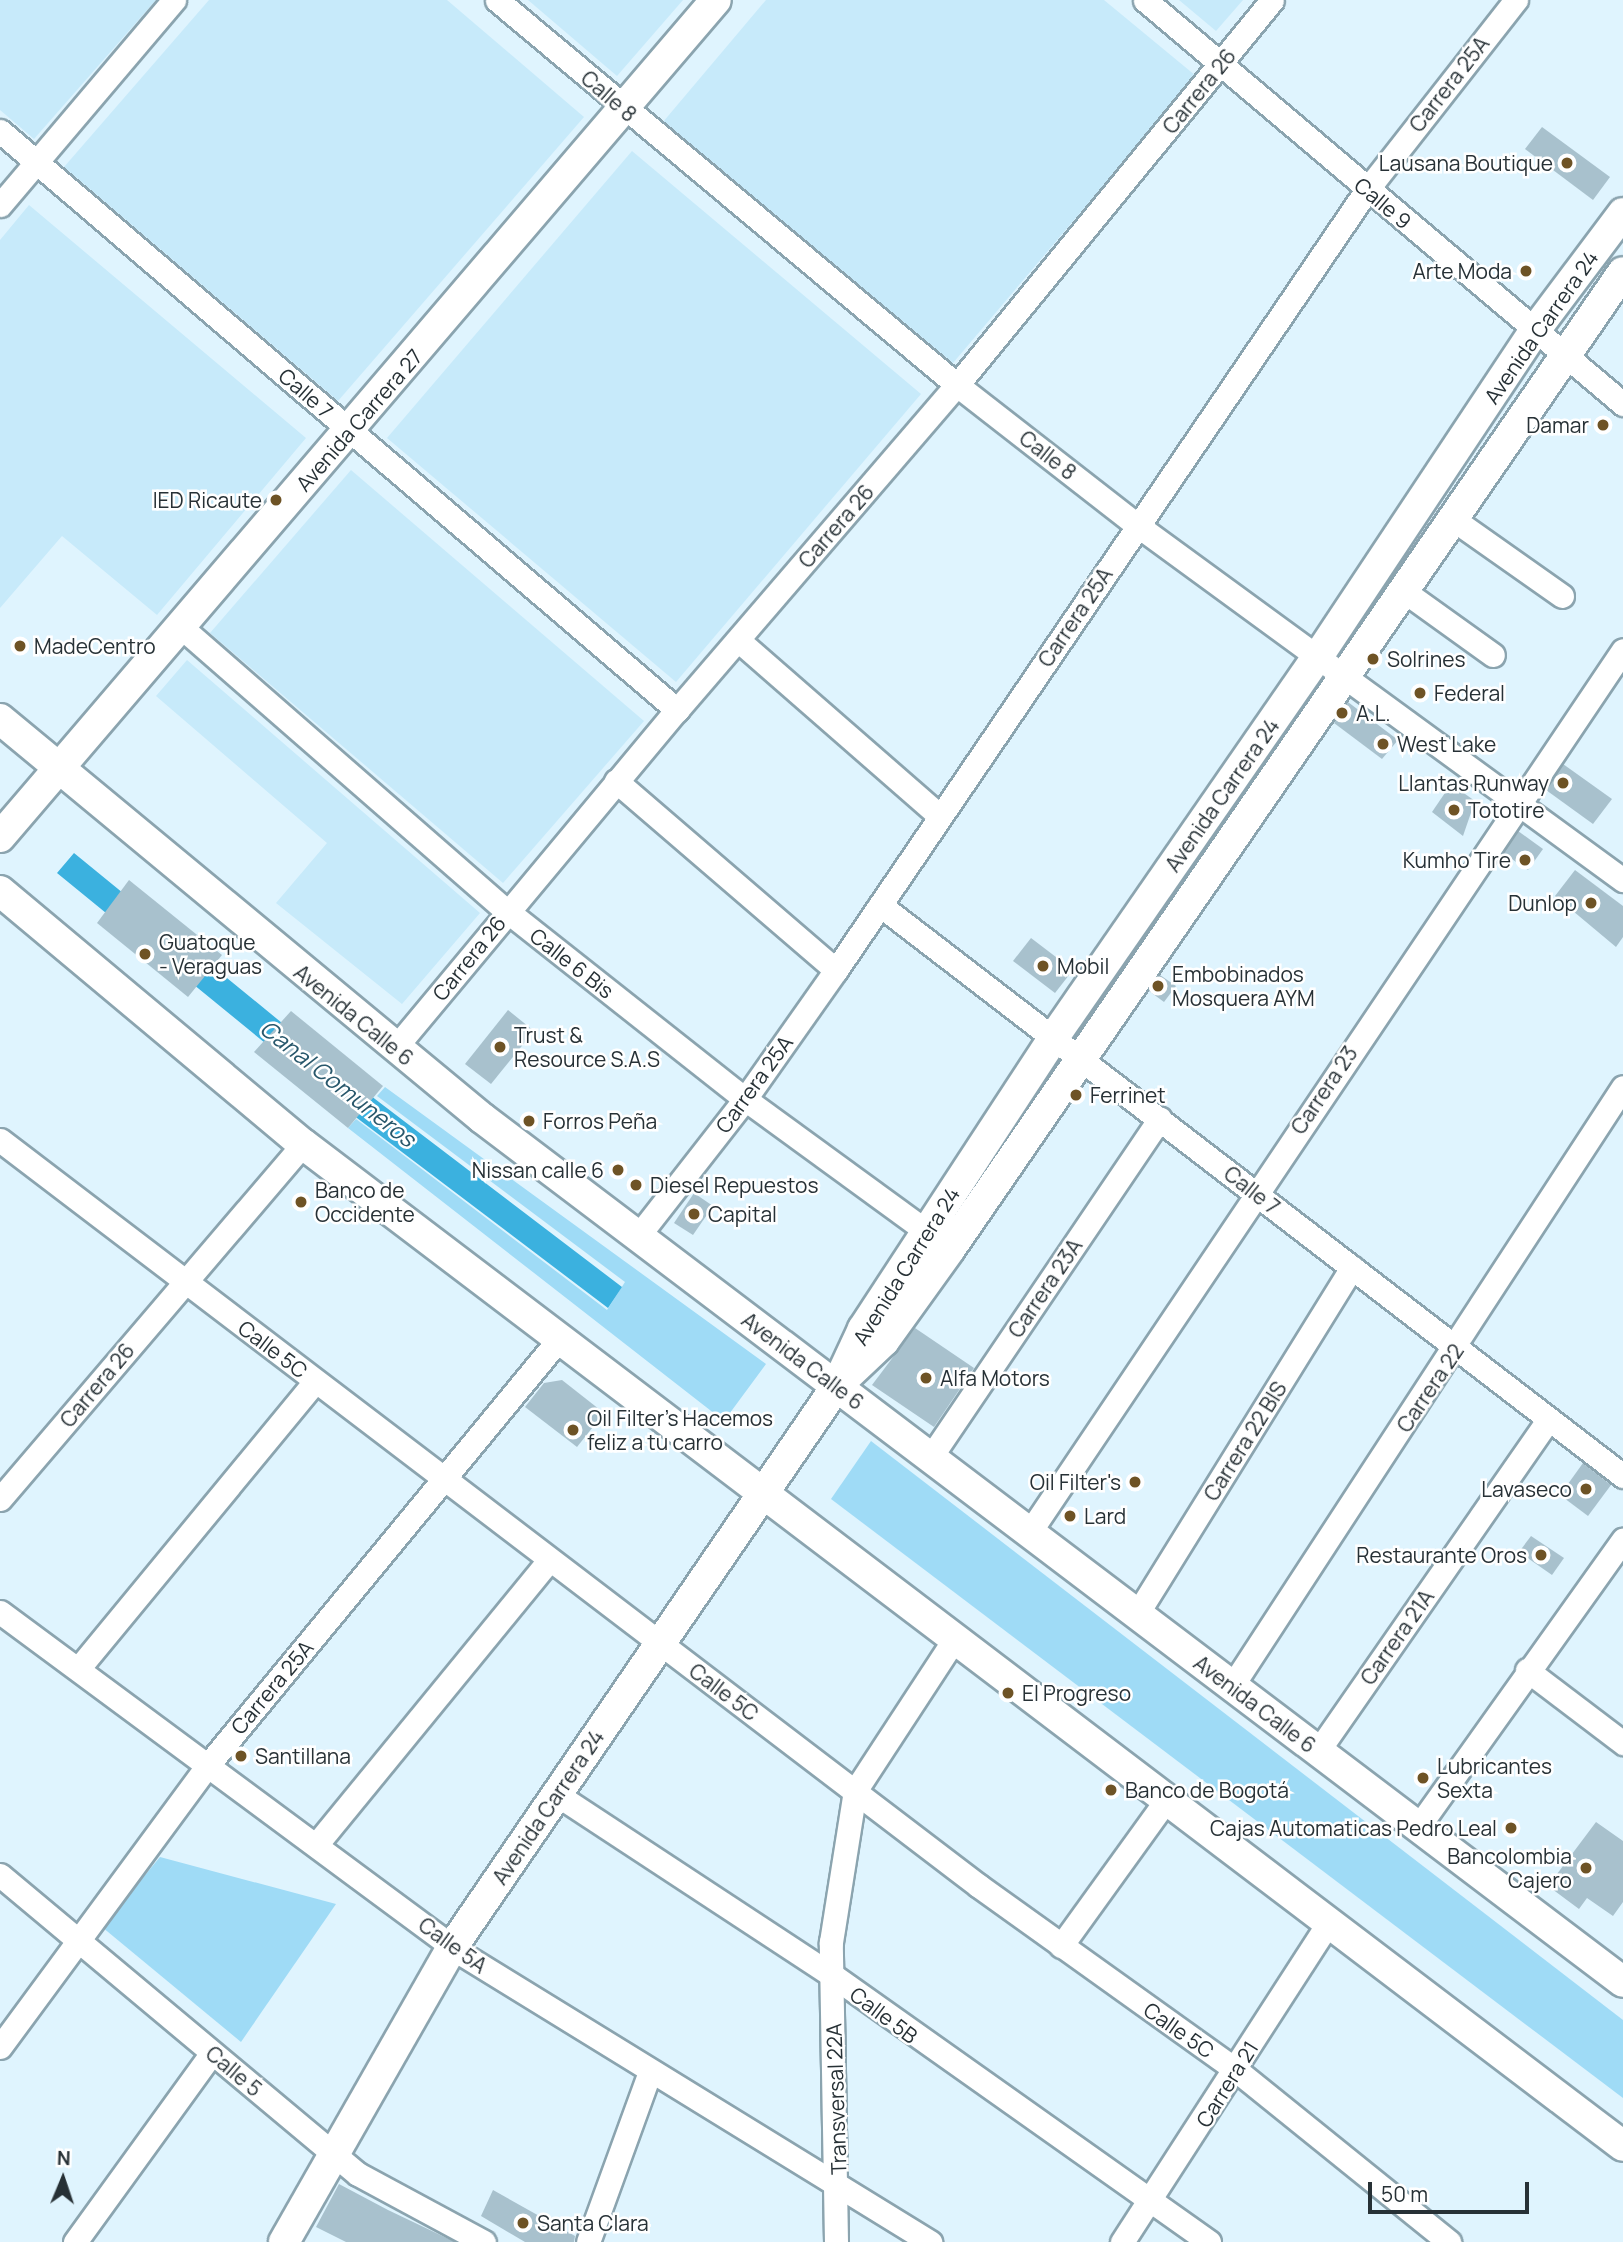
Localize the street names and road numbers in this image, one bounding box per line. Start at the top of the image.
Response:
street label: Carrera 25A [1404,31,1494,137]
street label: Carrera 26 [1157,43,1241,139]
street label: Calle 8 [576,65,642,127]
street label: Calle 9 [1350,172,1416,234]
street label: Avenida Carrera 24 [1479,246,1603,408]
street label: Avenida Carrera 27 [291,344,427,496]
street label: Calle 7 [274,363,338,423]
street label: Calle 8 [1015,425,1081,485]
street label: Carrera 26 [793,479,879,573]
street label: Carrera 25A [1033,563,1117,671]
street label: Avenida Carrera 24 [1160,714,1284,876]
street label: Carrera 26 [427,910,511,1006]
street label: Calle 6 Bis [525,923,619,1003]
street label: Avenida Calle 6 [289,959,419,1071]
street label: Carrera 25A [710,1030,798,1138]
street label: Carrera 23 [1285,1041,1363,1139]
street label: Calle 7 [1219,1161,1285,1219]
street label: Avenida Carrera 24 [847,1182,965,1350]
street label: Carrera 23A [1003,1234,1087,1342]
street label: Avenida Calle 6 [737,1307,869,1415]
street label: Calle 5C [233,1315,313,1383]
street label: Carrera 26 [55,1338,139,1432]
street label: Carrera 22 [1391,1339,1469,1437]
street label: Carrera 22 BIS [1198,1377,1292,1505]
street label: Carrera 21A [1355,1585,1439,1689]
street label: Carrera 25A [226,1635,318,1739]
street label: Avenida Calle 6 [1189,1650,1321,1758]
street label: Calle 5C [684,1658,764,1726]
street label: Avenida Carrera 24 [487,1725,609,1889]
street label: Calle 5A [414,1912,492,1978]
street label: Calle 5B [845,1981,923,2049]
street label: Calle 5C [1139,1997,1219,2063]
street label: Transversal 22A [821,2023,851,2175]
street label: Carrera 21 [1191,2036,1263,2132]
street label: Calle 5 [201,2040,267,2102]

